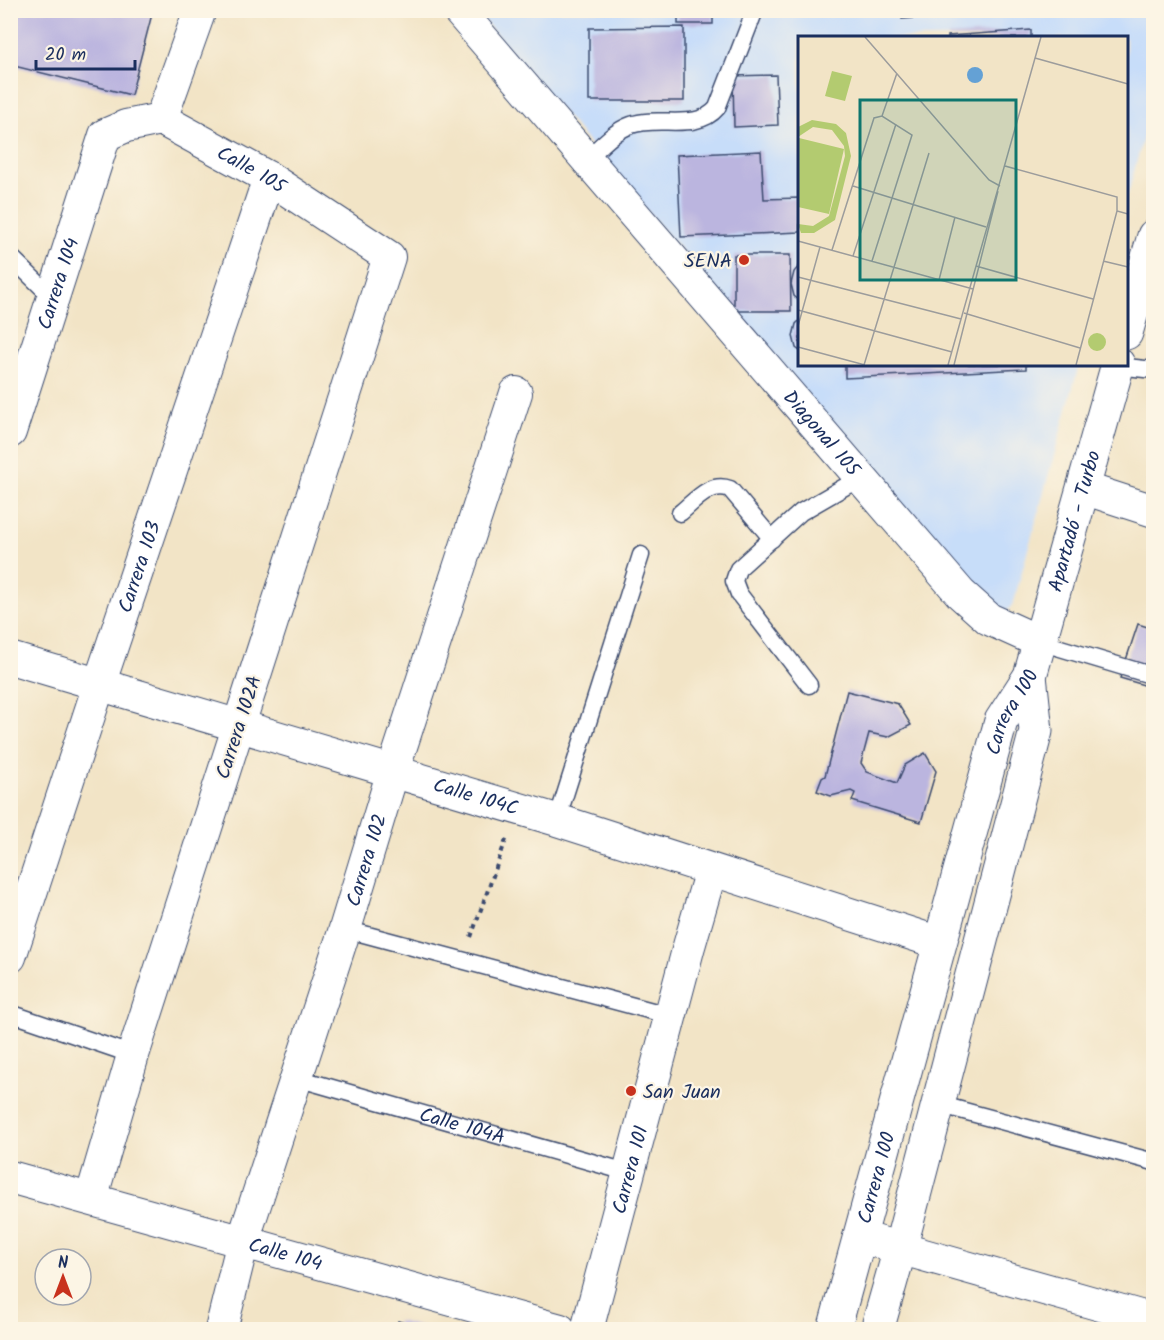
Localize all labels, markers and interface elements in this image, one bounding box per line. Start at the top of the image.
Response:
scale bar [36,33,135,71]
inset map [798,36,1128,366]
text: 20 m [45,41,86,70]
street label: Calle 105 [210,138,293,204]
street label: Carrera 104 [30,234,89,334]
place label: SENA [684,246,732,278]
marker: SENA [737,253,751,267]
street label: Diagonal 105 [774,384,868,486]
street label: Apartadó - Turbo [1040,447,1111,596]
street label: Carrera 103 [110,517,171,618]
street label: Carrera 100 [978,666,1049,759]
street label: Carrera 102A [208,671,272,784]
street label: Calle 104C [429,770,522,826]
street label: Carrera 102 [339,810,397,911]
place label: San Juan [643,1077,721,1109]
marker: San Juan [624,1084,638,1098]
street label: Calle 104A [415,1100,508,1155]
street label: Carrera 101 [605,1122,659,1218]
street label: Carrera 100 [850,1129,906,1228]
street label: Calle 104 [244,1230,326,1281]
north arrow [33,1247,93,1307]
text: N [58,1251,68,1276]

